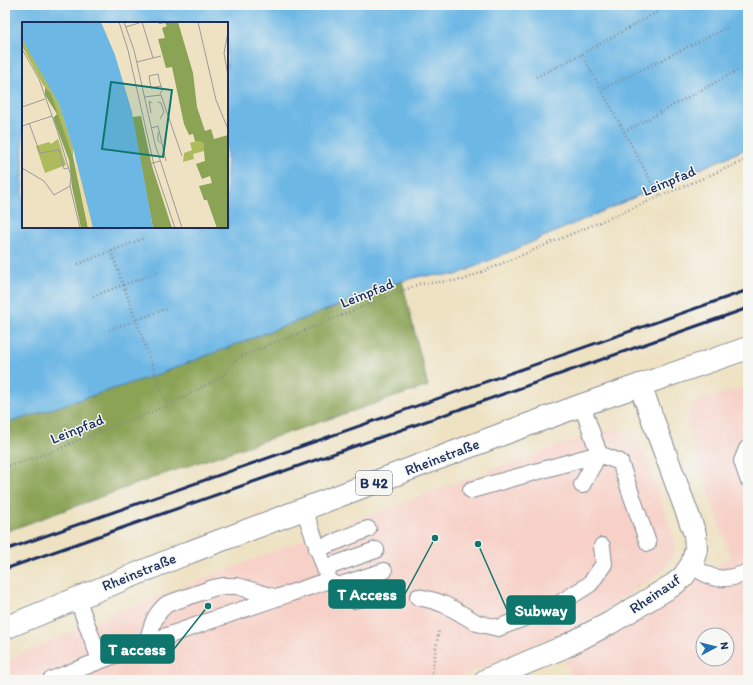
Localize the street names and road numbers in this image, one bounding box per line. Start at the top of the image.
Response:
street label: Leinpfad [640,161,699,200]
street label: Leinpfad [338,274,397,312]
street label: Leinpfad [48,410,107,448]
street label: Rheinstraße [402,435,482,479]
road number: B 42 [356,471,392,495]
street label: Rheinstraße [99,549,179,595]
street label: Rheinauf [626,570,684,618]

